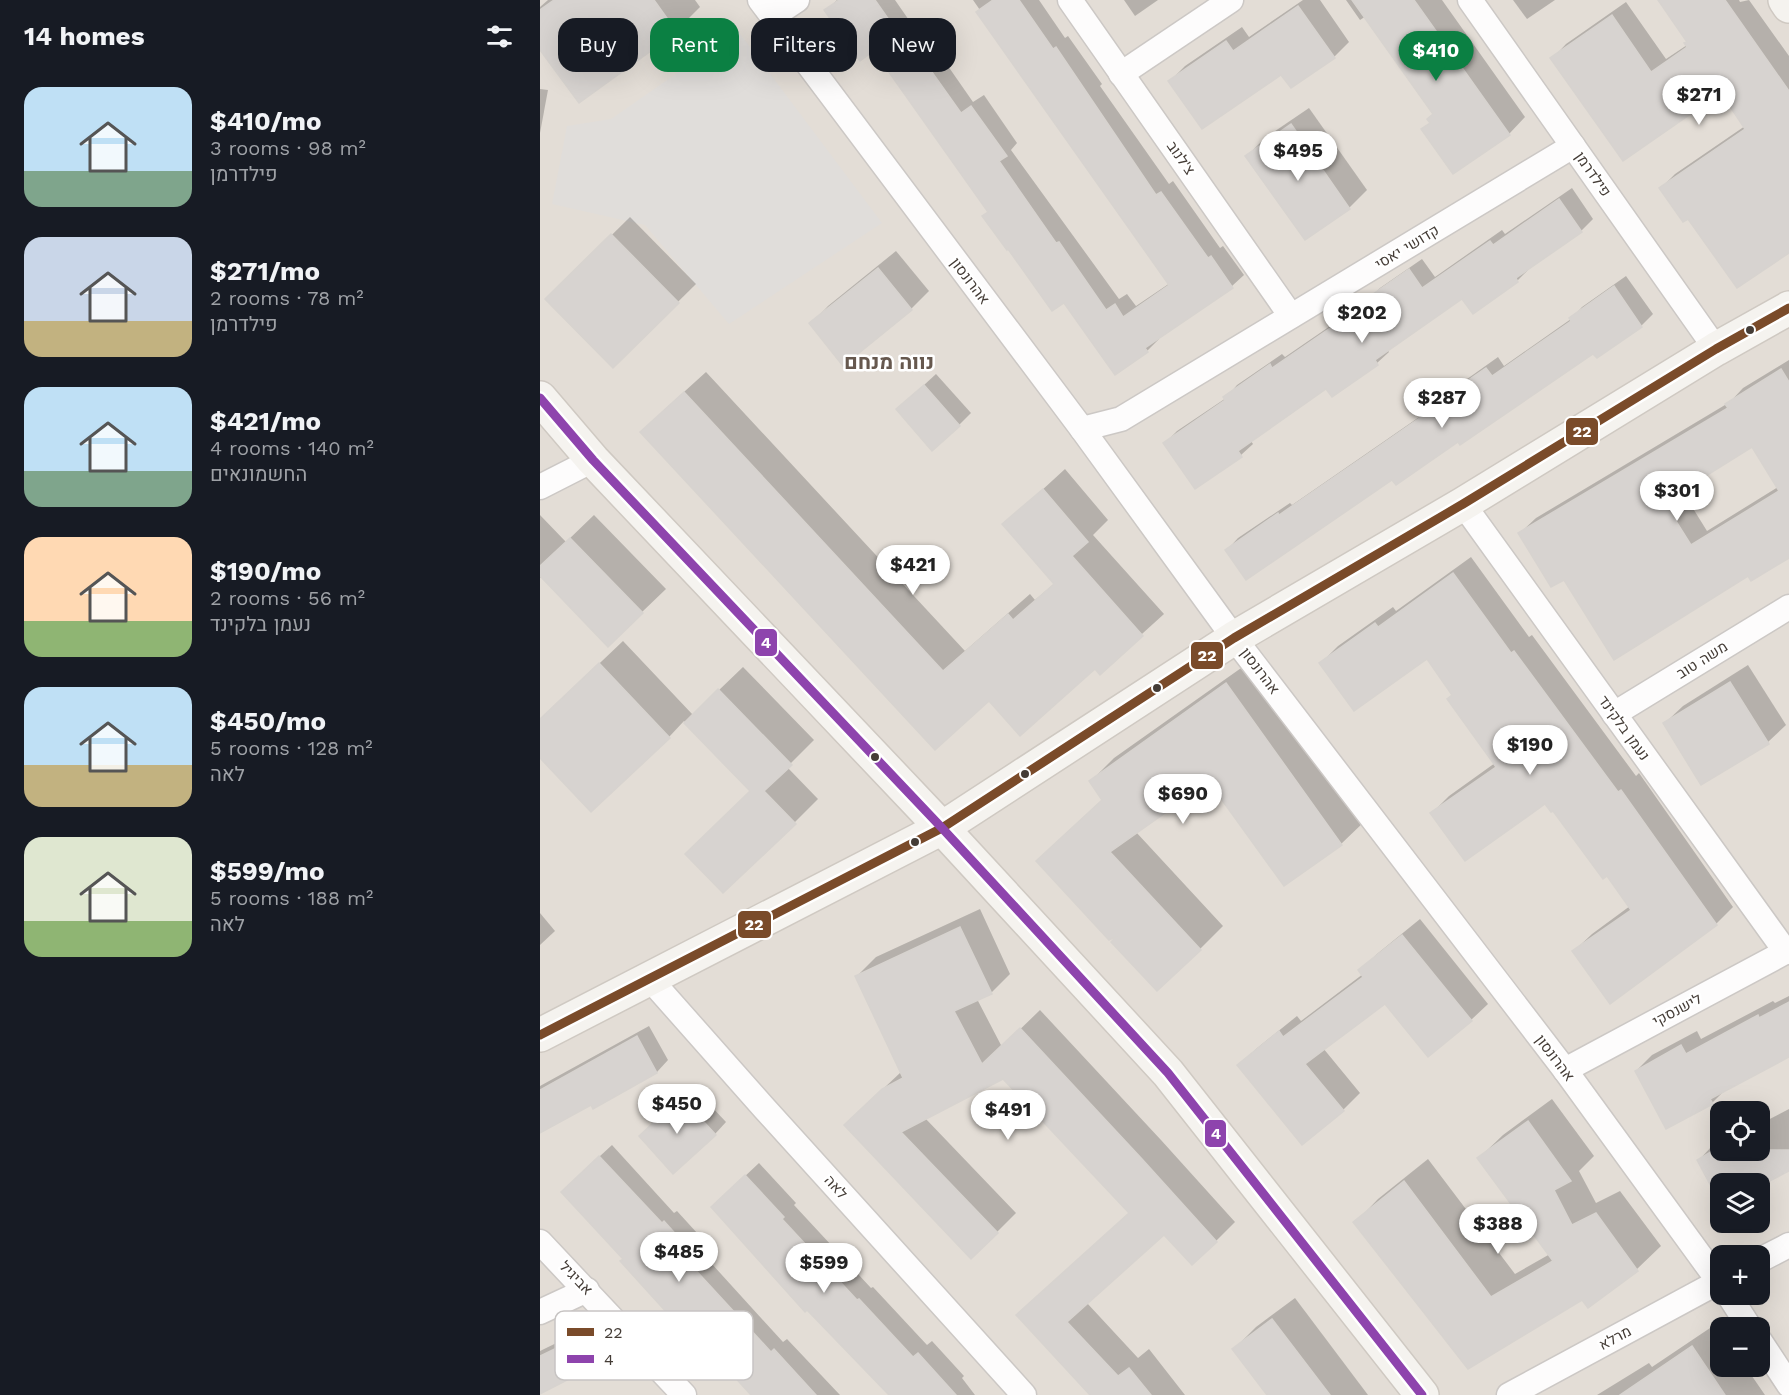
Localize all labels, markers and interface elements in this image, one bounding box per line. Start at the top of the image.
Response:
chip: Buy [558,18,638,72]
chip: Rent [650,18,739,72]
chip: Filters [751,18,857,72]
chip: New [869,18,956,72]
icon: filters [483,20,516,53]
text: 14 homes [24,21,145,51]
pin: $410 [1400,31,1472,82]
text: $410 [1413,38,1459,62]
pin: $271 [1663,75,1735,126]
text: $271 [1676,82,1722,106]
text: $410/mo [210,106,322,136]
icon: home [72,111,144,183]
pin: $495 [1262,131,1334,182]
text: 3 rooms · 98 m² [210,136,366,160]
street label: צ'לנוב [1163,138,1199,178]
text: $495 [1273,138,1323,162]
street label: פילדרמן [1571,148,1615,200]
text: פילדרמן [210,162,278,186]
street label: קדושי יאסי [1372,221,1442,273]
street label: אהרונסון [947,254,993,308]
text: $271/mo [210,256,320,286]
icon: home [72,261,144,333]
text: 2 rooms · 78 m² [210,286,364,310]
pin: $202 [1326,293,1398,344]
text: $202 [1337,300,1387,324]
text: פילדרמן [210,312,278,336]
unlabelled marker [1744,324,1756,336]
district label: נווה מנחם [844,349,934,374]
pin: $287 [1406,378,1478,429]
text: $287 [1418,385,1466,409]
text: $421/mo [210,406,321,436]
icon: home [72,411,144,483]
line badge: 22 [1565,417,1599,446]
text: 22 [1572,422,1592,441]
text: 4 rooms · 140 m² [210,436,374,460]
text: החשמונאים [210,462,307,486]
pin: $301 [1641,471,1713,522]
text: $301 [1654,478,1700,502]
pin: $421 [877,545,949,596]
text: $421 [890,552,936,576]
text: $190/mo [210,556,321,586]
icon: home [72,561,144,633]
text: 2 rooms · 56 m² [210,586,365,610]
text: נעמן בלקינד [210,612,311,636]
line badge: 4 [754,628,778,657]
text: 4 [761,633,771,652]
street label: משה טוב [1673,637,1731,683]
line badge: 22 [1190,641,1224,670]
street label: אהרונסון [1237,644,1283,698]
text: 22 [1197,646,1217,665]
unlabelled marker [1151,682,1163,694]
street label: נעמן בלקינד [1594,692,1654,764]
text: $450/mo [210,706,326,736]
icon: home [72,711,144,783]
pin: $190 [1494,725,1566,776]
text: $190 [1507,732,1553,756]
text: 5 rooms · 128 m² [210,736,373,760]
unlabelled marker [869,751,881,763]
text: לאה [210,762,245,786]
unlabelled marker [1019,768,1031,780]
pin: $690 [1147,774,1219,825]
text: $690 [1158,781,1208,805]
unlabelled marker [909,836,921,848]
text: $599/mo [210,856,325,886]
icon: home [72,861,144,933]
text: 5 rooms · 188 m² [210,886,373,910]
line badge: 22 [737,910,772,939]
text: לאה [210,912,245,936]
text: 22 [744,915,764,934]
street label: לישנסקי [1649,989,1705,1030]
street label: אהרונסון [1532,1031,1578,1085]
pin: $450 [641,1084,713,1135]
pin: $491 [972,1090,1044,1141]
text: $450 [652,1091,702,1115]
text: $491 [985,1097,1031,1121]
map controls [1710,1101,1770,1377]
button: locate [1710,1101,1770,1161]
line badge: 4 [1204,1119,1227,1148]
text: 4 [1211,1124,1221,1143]
street label: לאה [821,1171,852,1203]
button: layers [1710,1173,1770,1233]
pin: $388 [1462,1204,1534,1255]
text: $388 [1473,1211,1523,1235]
pin: $485 [643,1232,715,1283]
text: $485 [654,1239,704,1263]
pin: $599 [788,1243,860,1294]
button: + [1710,1245,1770,1305]
text: $599 [799,1250,849,1274]
street label: אביגיל [556,1257,596,1299]
legend [555,1311,753,1380]
button: − [1710,1317,1770,1377]
street label: מרלא [1596,1322,1634,1354]
text: 22 [604,1323,623,1342]
text: 4 [604,1350,614,1369]

